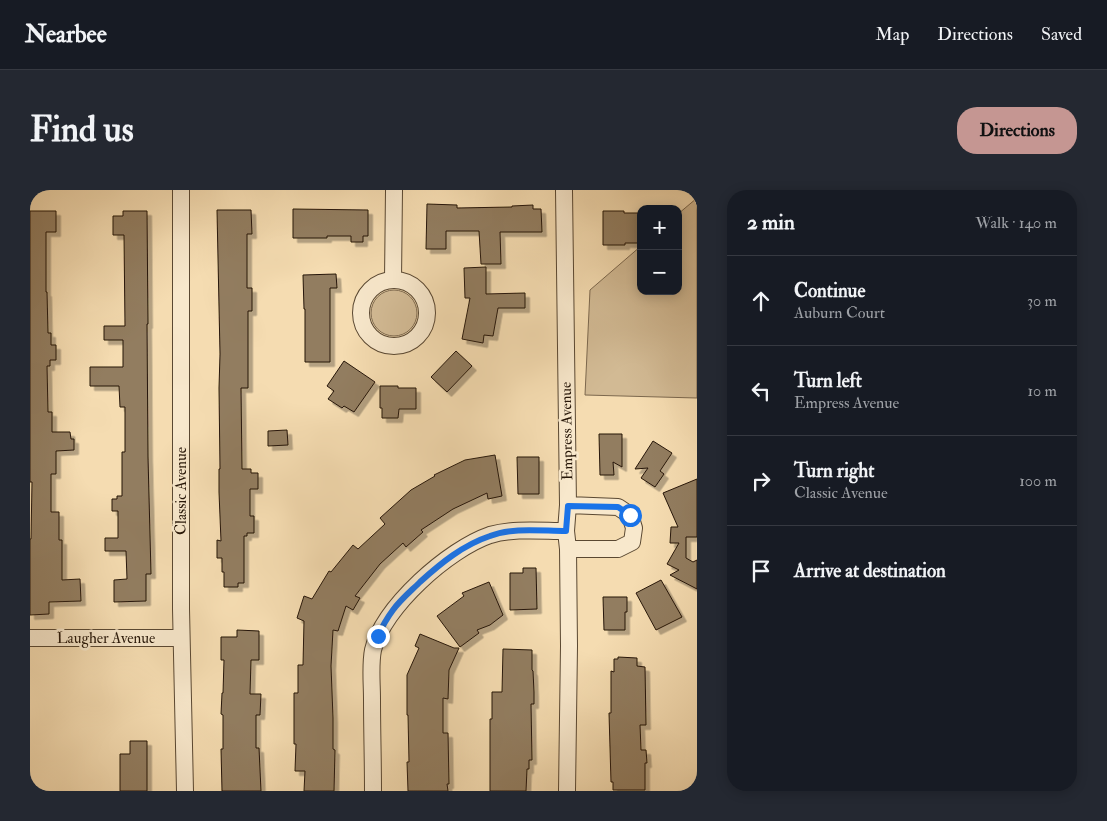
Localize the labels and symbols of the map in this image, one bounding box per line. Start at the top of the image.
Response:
street label: Empress Avenue [557,382,578,480]
street label: Classic Avenue [172,447,191,535]
route start [619,504,642,527]
route end [367,625,390,648]
street label: Laugher Avenue [57,629,155,648]

